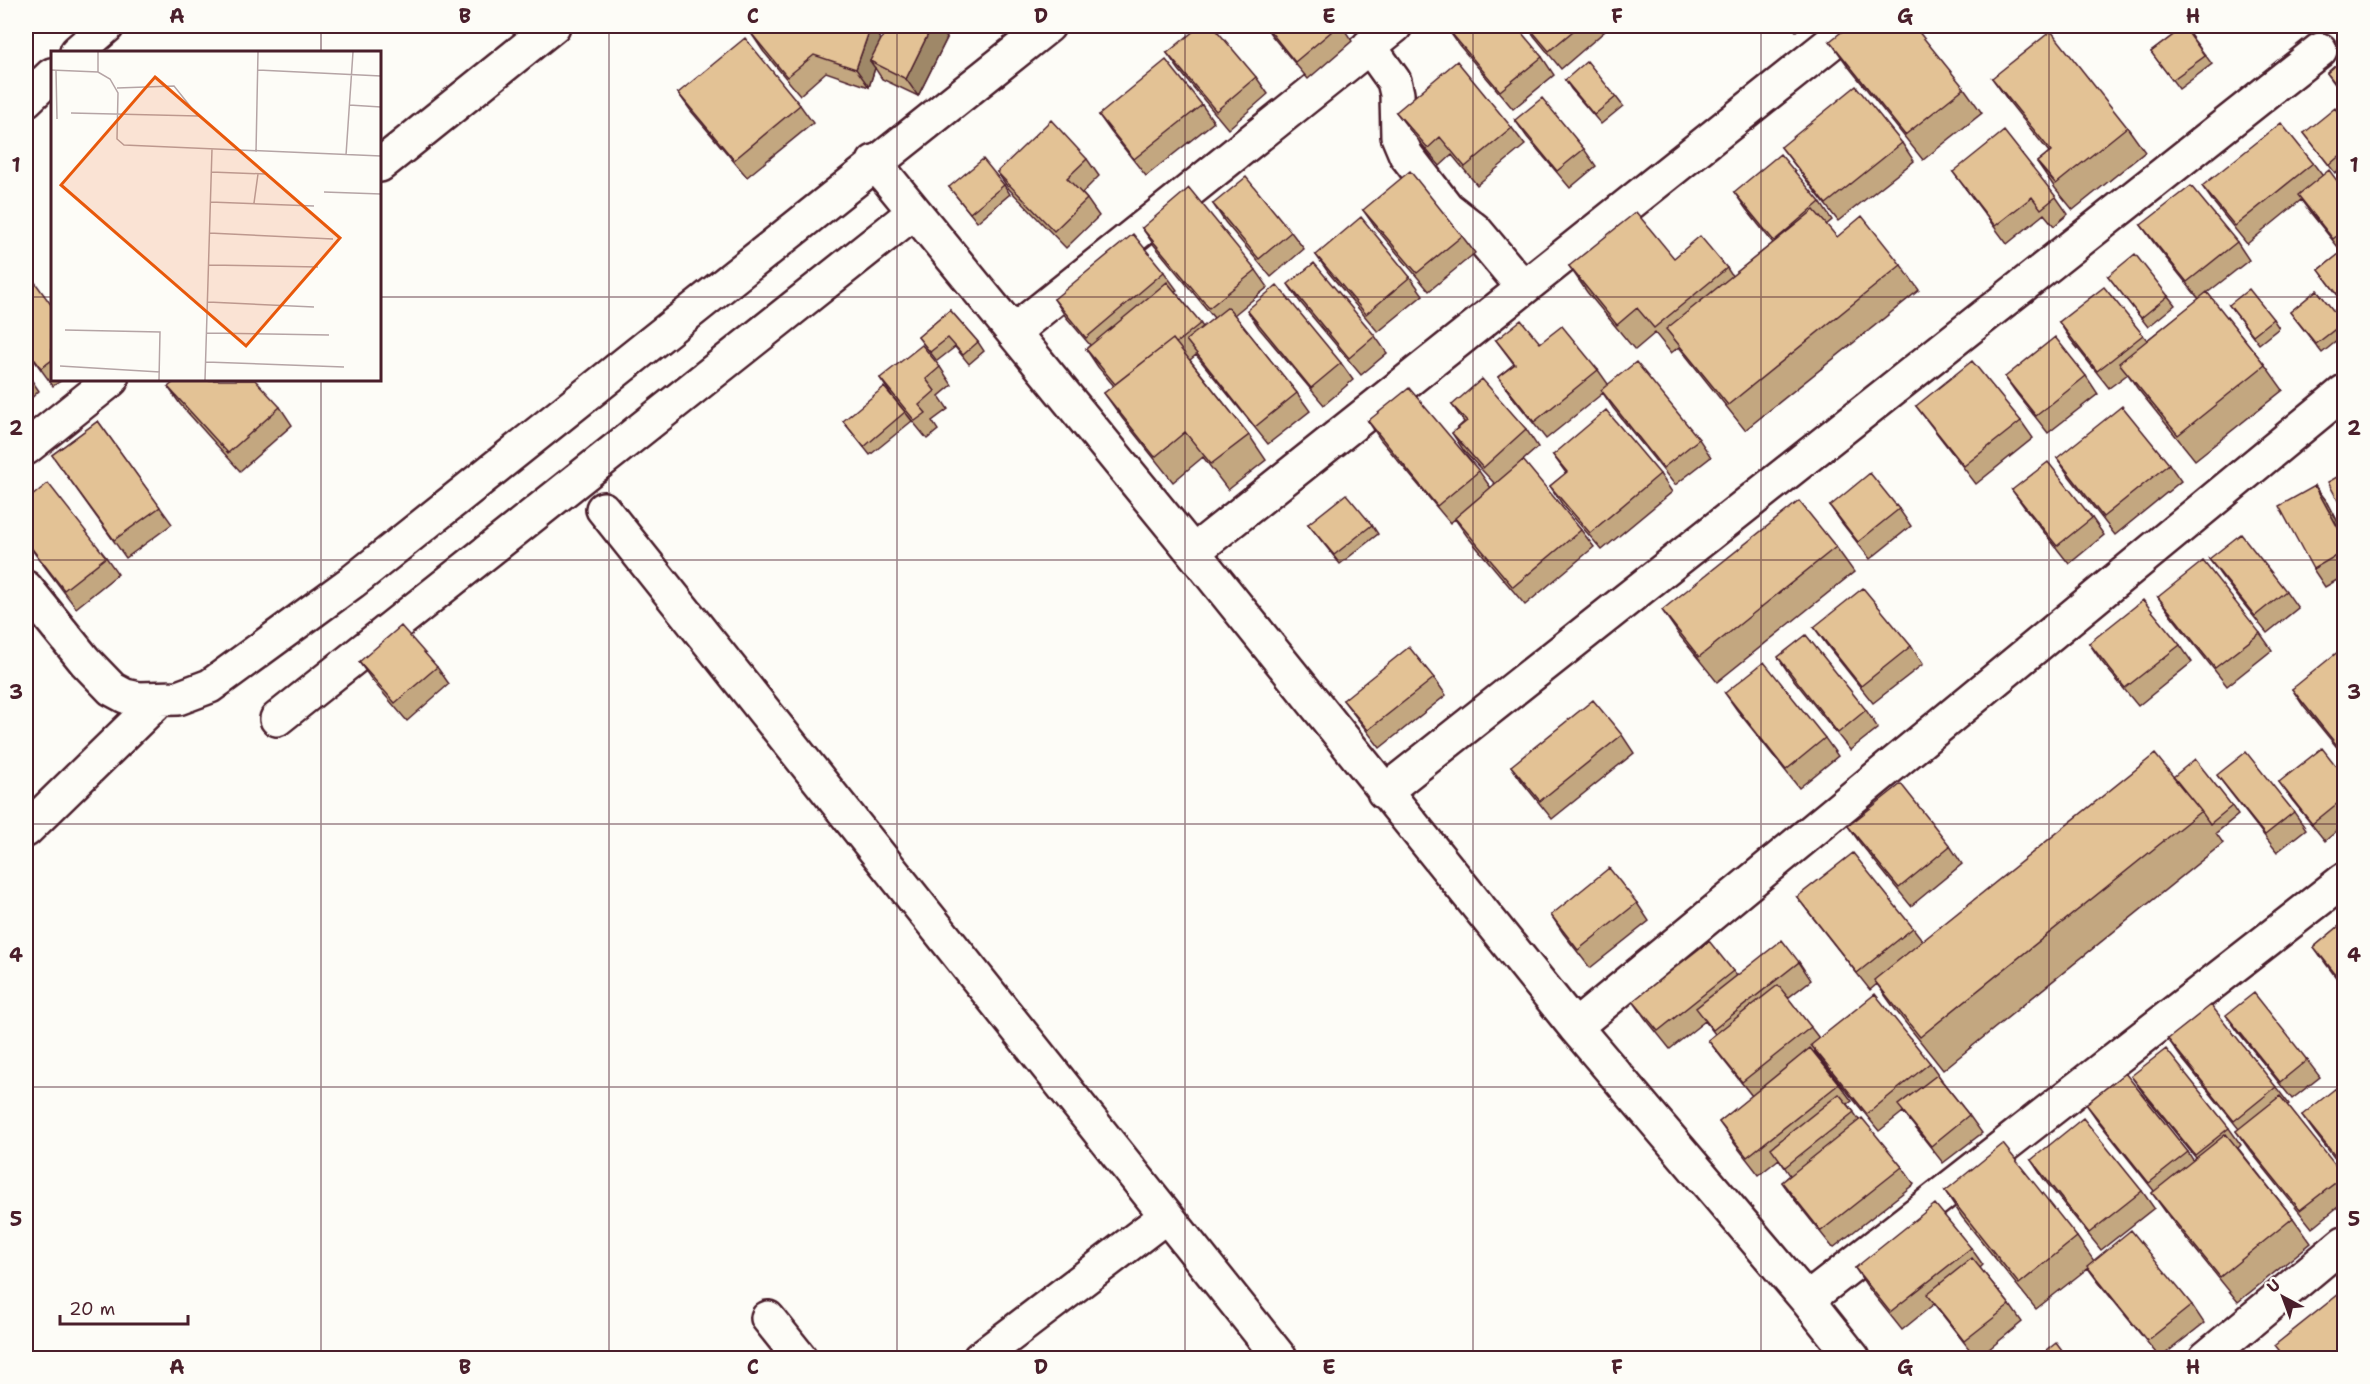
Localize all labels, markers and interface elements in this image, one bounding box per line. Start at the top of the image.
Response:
text: A [169,3,185,29]
text: B [459,3,471,29]
text: C [747,3,759,29]
text: D [1034,3,1048,29]
text: E [1322,3,1336,29]
text: F [1611,3,1623,29]
text: G [1897,3,1913,29]
text: H [2186,3,2200,29]
inset map [51,51,381,381]
text: 1 [11,152,21,178]
text: 1 [2349,152,2359,178]
text: 2 [9,415,23,441]
text: 2 [2347,415,2361,441]
text: 3 [9,679,23,705]
text: 3 [2347,679,2361,705]
text: 4 [9,942,23,968]
text: 4 [2347,942,2361,968]
text: 5 [10,1206,22,1232]
text: 5 [2348,1206,2360,1232]
north arrow [2253,1267,2313,1327]
text: U [2262,1275,2285,1298]
scale bar [60,1288,188,1326]
text: 20 m [69,1297,115,1321]
text: A [169,1354,185,1380]
text: B [459,1354,471,1380]
text: C [747,1354,759,1380]
text: D [1034,1354,1048,1380]
text: E [1322,1354,1336,1380]
text: F [1611,1354,1623,1380]
text: G [1897,1354,1913,1380]
text: H [2186,1354,2200,1380]

